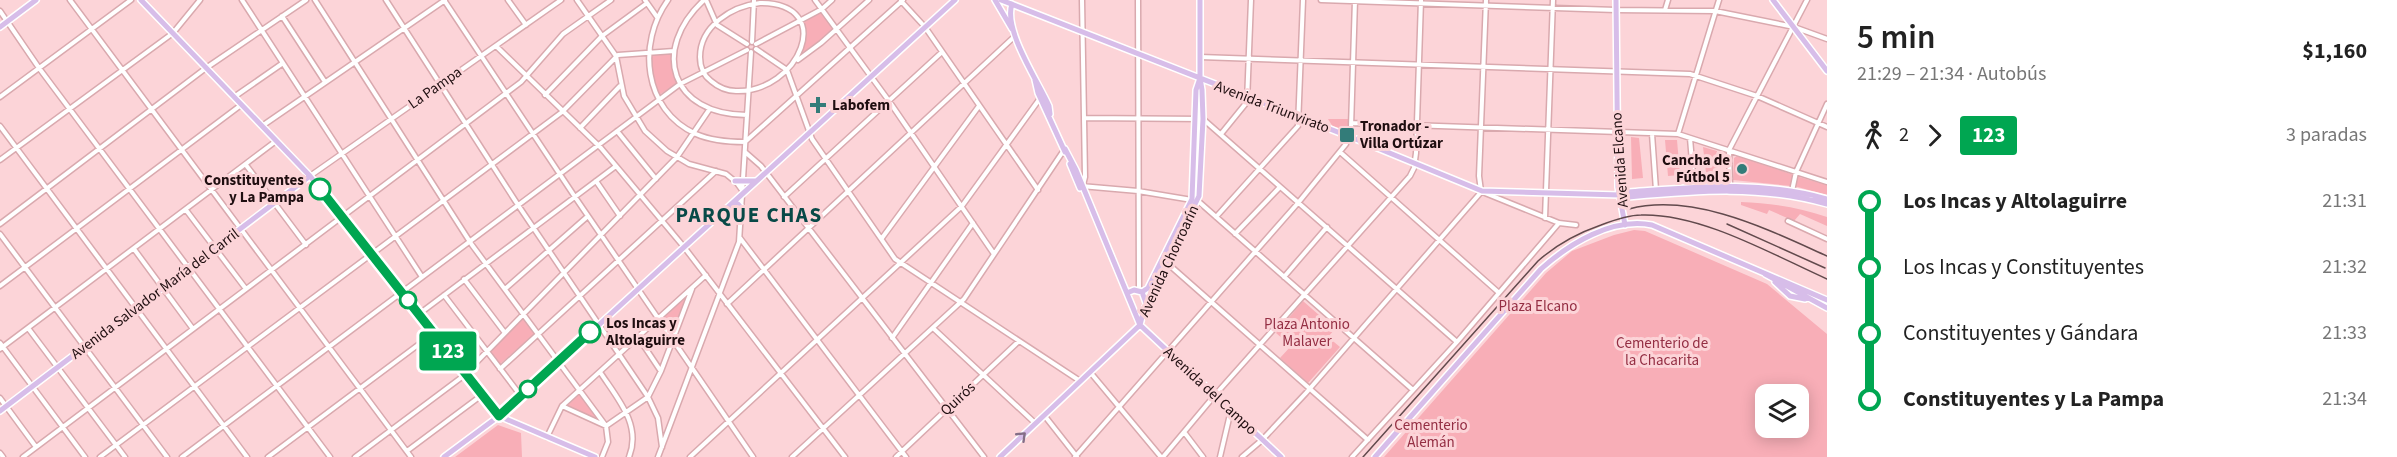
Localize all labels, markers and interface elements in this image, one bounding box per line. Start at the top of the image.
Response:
text: 5 min [1857,14,1935,61]
text: $1,160 [2302,35,2367,67]
text: 21:29 – 21:34 · Autobús [1857,60,2046,88]
street label: La Pampa [404,62,466,114]
street label: Avenida Triunvirato [1211,75,1333,139]
place label: Labofem [832,95,890,116]
marker: Labofem [809,96,827,114]
street label: Avenida Elcano [1606,112,1634,208]
place label: Tronador - Villa Ortúzar [1359,116,1443,154]
icon: walk [1857,119,1890,152]
icon: forward [1918,119,1951,152]
text: 123 [1972,120,2005,150]
text: 2 [1899,121,1909,149]
text: 3 paradas [2286,121,2367,149]
marker: Tronador - Villa Ortúzar [1338,126,1356,144]
place label: Cancha de Fútbol 5 [1662,150,1730,188]
marker: Cancha de Fútbol 5 [1735,162,1749,176]
place label: Constituyentes y La Pampa [204,170,304,208]
marker: Constituyentes y La Pampa [309,178,331,200]
text: Los Incas y Altolaguirre [1903,185,2127,217]
text: 21:31 [2322,187,2367,215]
district label: PARQUE CHAS [675,200,823,230]
street label: Avenida Chorroarín [1134,202,1204,320]
street label: Avenida Salvador María del Carril [66,223,244,364]
text: Los Incas y Constituyentes [1903,251,2144,283]
text: 21:32 [2322,253,2367,281]
unlabelled marker [399,291,417,309]
park label: Plaza Elcano [1499,296,1577,317]
place label: Los Incas y Altolaguirre [605,313,685,351]
park label: Plaza Antonio Malaver [1264,314,1350,352]
text: Constituyentes y Gándara [1903,317,2138,349]
text: 21:33 [2322,319,2367,347]
marker: Los Incas y Altolaguirre [579,321,601,343]
line badge: 123 [414,332,482,370]
park label: Cementerio de la Chacarita [1616,333,1708,371]
text: 123 [431,336,465,366]
street label: Avenida del Campo [1159,342,1261,440]
street label: Quirós [936,377,980,421]
unlabelled marker [519,380,537,398]
text: Constituyentes y La Pampa [1903,383,2164,415]
map controls [1755,384,1809,438]
button: layers [1755,384,1809,438]
text: 21:34 [2322,385,2367,413]
park label: Cementerio Alemán [1394,415,1468,453]
one-way arrow [1016,432,1026,443]

